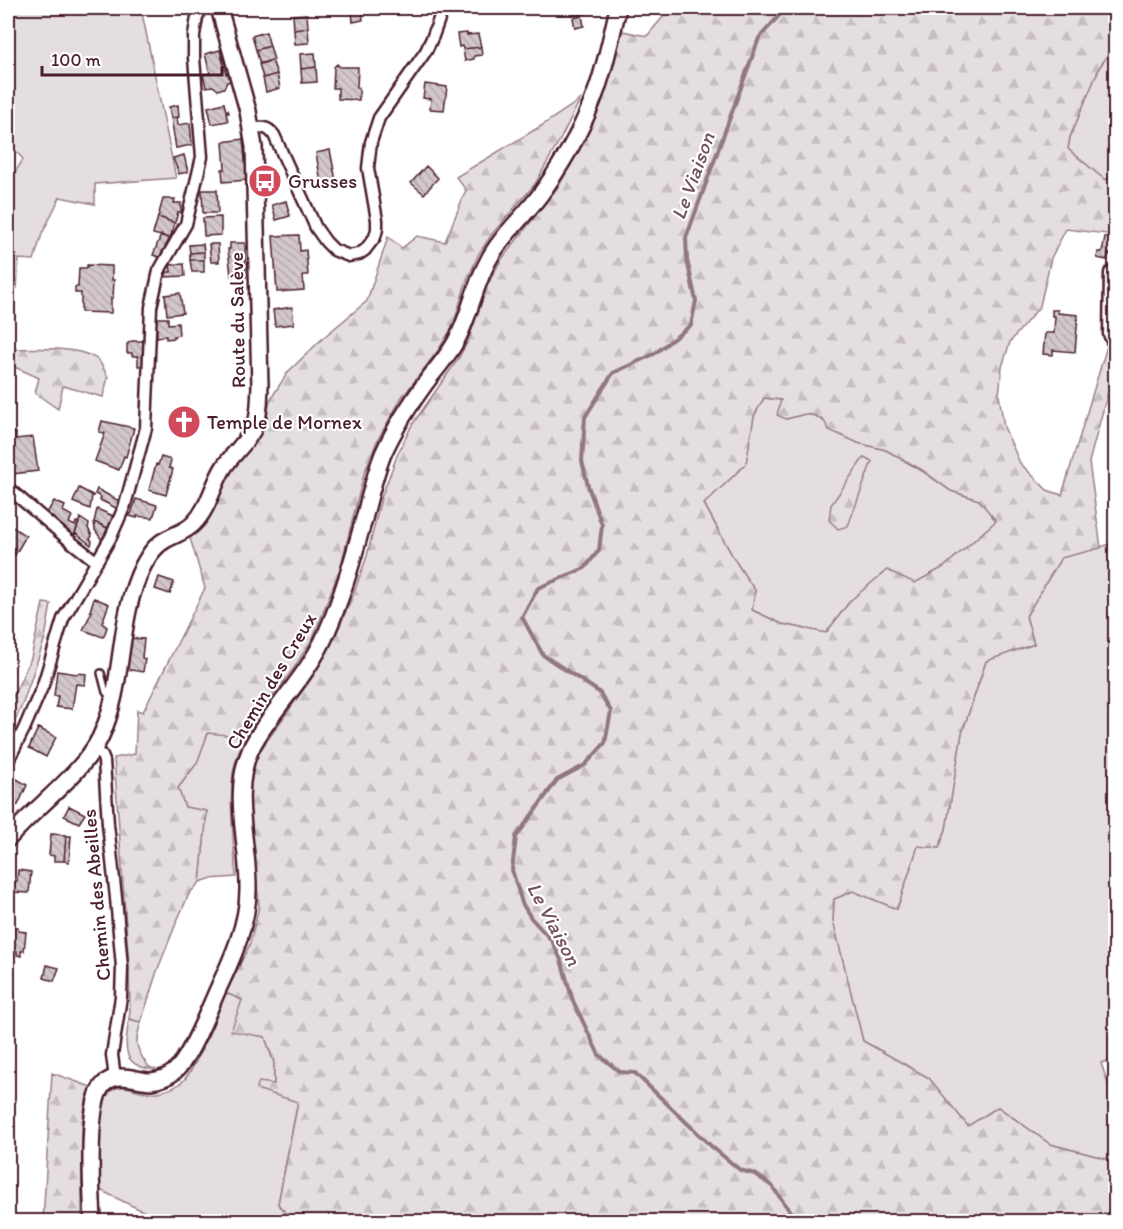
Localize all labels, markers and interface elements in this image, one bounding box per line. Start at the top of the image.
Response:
scale bar [42,39,222,77]
text: 100 m [51,49,101,71]
water label: Le Viaison [665,128,720,223]
bus stop icon: Grusses [247,163,283,199]
place label: Grusses [288,169,357,193]
street label: Route du Salève [224,252,250,388]
church icon: Temple de Mornex [166,404,202,440]
place label: Temple de Mornex [207,410,362,434]
street label: Chemin des Creux [221,608,321,754]
street label: Chemin des Abeilles [77,808,115,982]
water label: Le Viaison [522,878,587,970]

